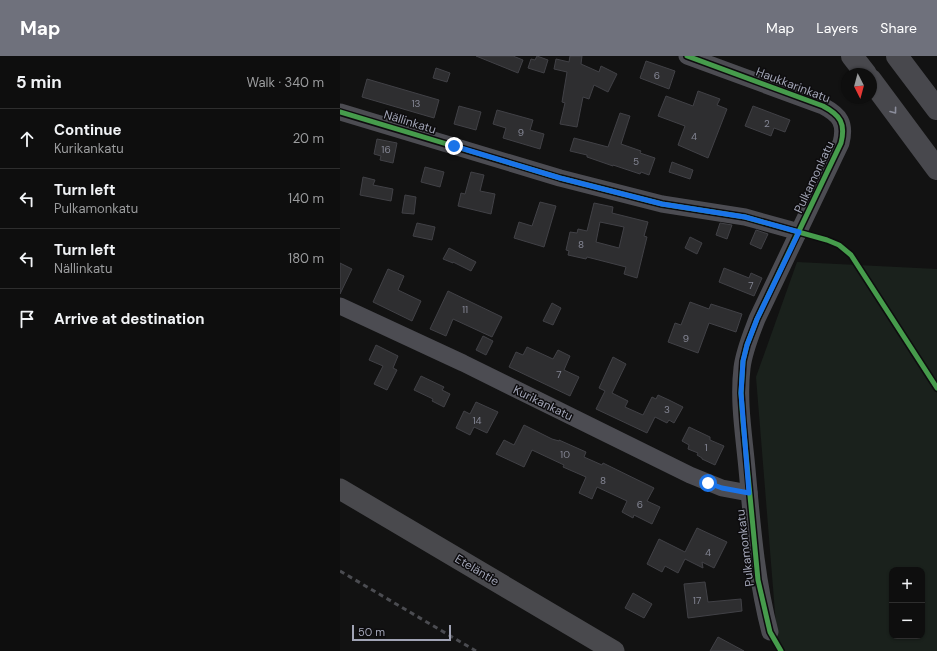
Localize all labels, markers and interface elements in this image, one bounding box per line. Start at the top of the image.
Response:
text: Map [20,16,60,41]
text: Map [766,19,794,37]
text: Layers [816,19,858,37]
text: Share [880,19,917,37]
street label: Haukkarinkatu [754,63,833,107]
north arrow [841,68,877,104]
house number: 6 [654,69,660,82]
text: 5 min [16,71,62,93]
text: Walk · 340 m [247,74,324,91]
house number: 13 [411,97,421,110]
street label: Nällinkatu [382,106,438,138]
one-way arrow [889,107,896,114]
house number: 2 [764,117,770,130]
text: Continue [54,120,122,140]
house number: 9 [518,126,524,139]
icon: ahead [16,128,38,150]
text: 20 m [293,130,324,147]
house number: 4 [691,130,697,143]
route end [445,137,463,155]
street label: Pulkamonkatu [790,138,838,216]
text: Kurikankatu [54,140,124,157]
house number: 16 [381,143,391,156]
house number: 5 [633,155,639,168]
text: Turn left [54,180,115,200]
icon: left [16,188,38,210]
text: 140 m [288,190,324,207]
text: Pulkamonkatu [54,200,138,217]
house number: 8 [578,238,584,251]
text: Turn left [54,240,115,260]
icon: left [16,248,38,270]
text: 180 m [288,250,324,267]
text: Nällinkatu [54,260,112,277]
house number: 7 [748,279,754,292]
house number: 11 [462,303,468,316]
icon: arrive [16,308,38,330]
text: Arrive at destination [54,309,205,329]
house number: 9 [683,332,689,345]
house number: 7 [556,368,562,381]
street label: Kurikankatu [511,382,576,424]
house number: 3 [664,403,670,416]
house number: 14 [472,414,482,427]
house number: 1 [704,441,708,454]
house number: 10 [560,448,570,461]
house number: 8 [600,474,606,487]
route start [699,474,717,492]
house number: 6 [637,498,643,511]
street label: Pulkamonkatu [732,508,758,588]
house number: 4 [705,546,711,559]
street label: Eteläntie [452,551,502,589]
map controls [889,567,925,639]
button: + [889,567,925,603]
house number: 17 [693,594,701,607]
button: − [889,603,925,639]
scale bar [352,623,451,642]
text: 50 m [358,625,385,639]

